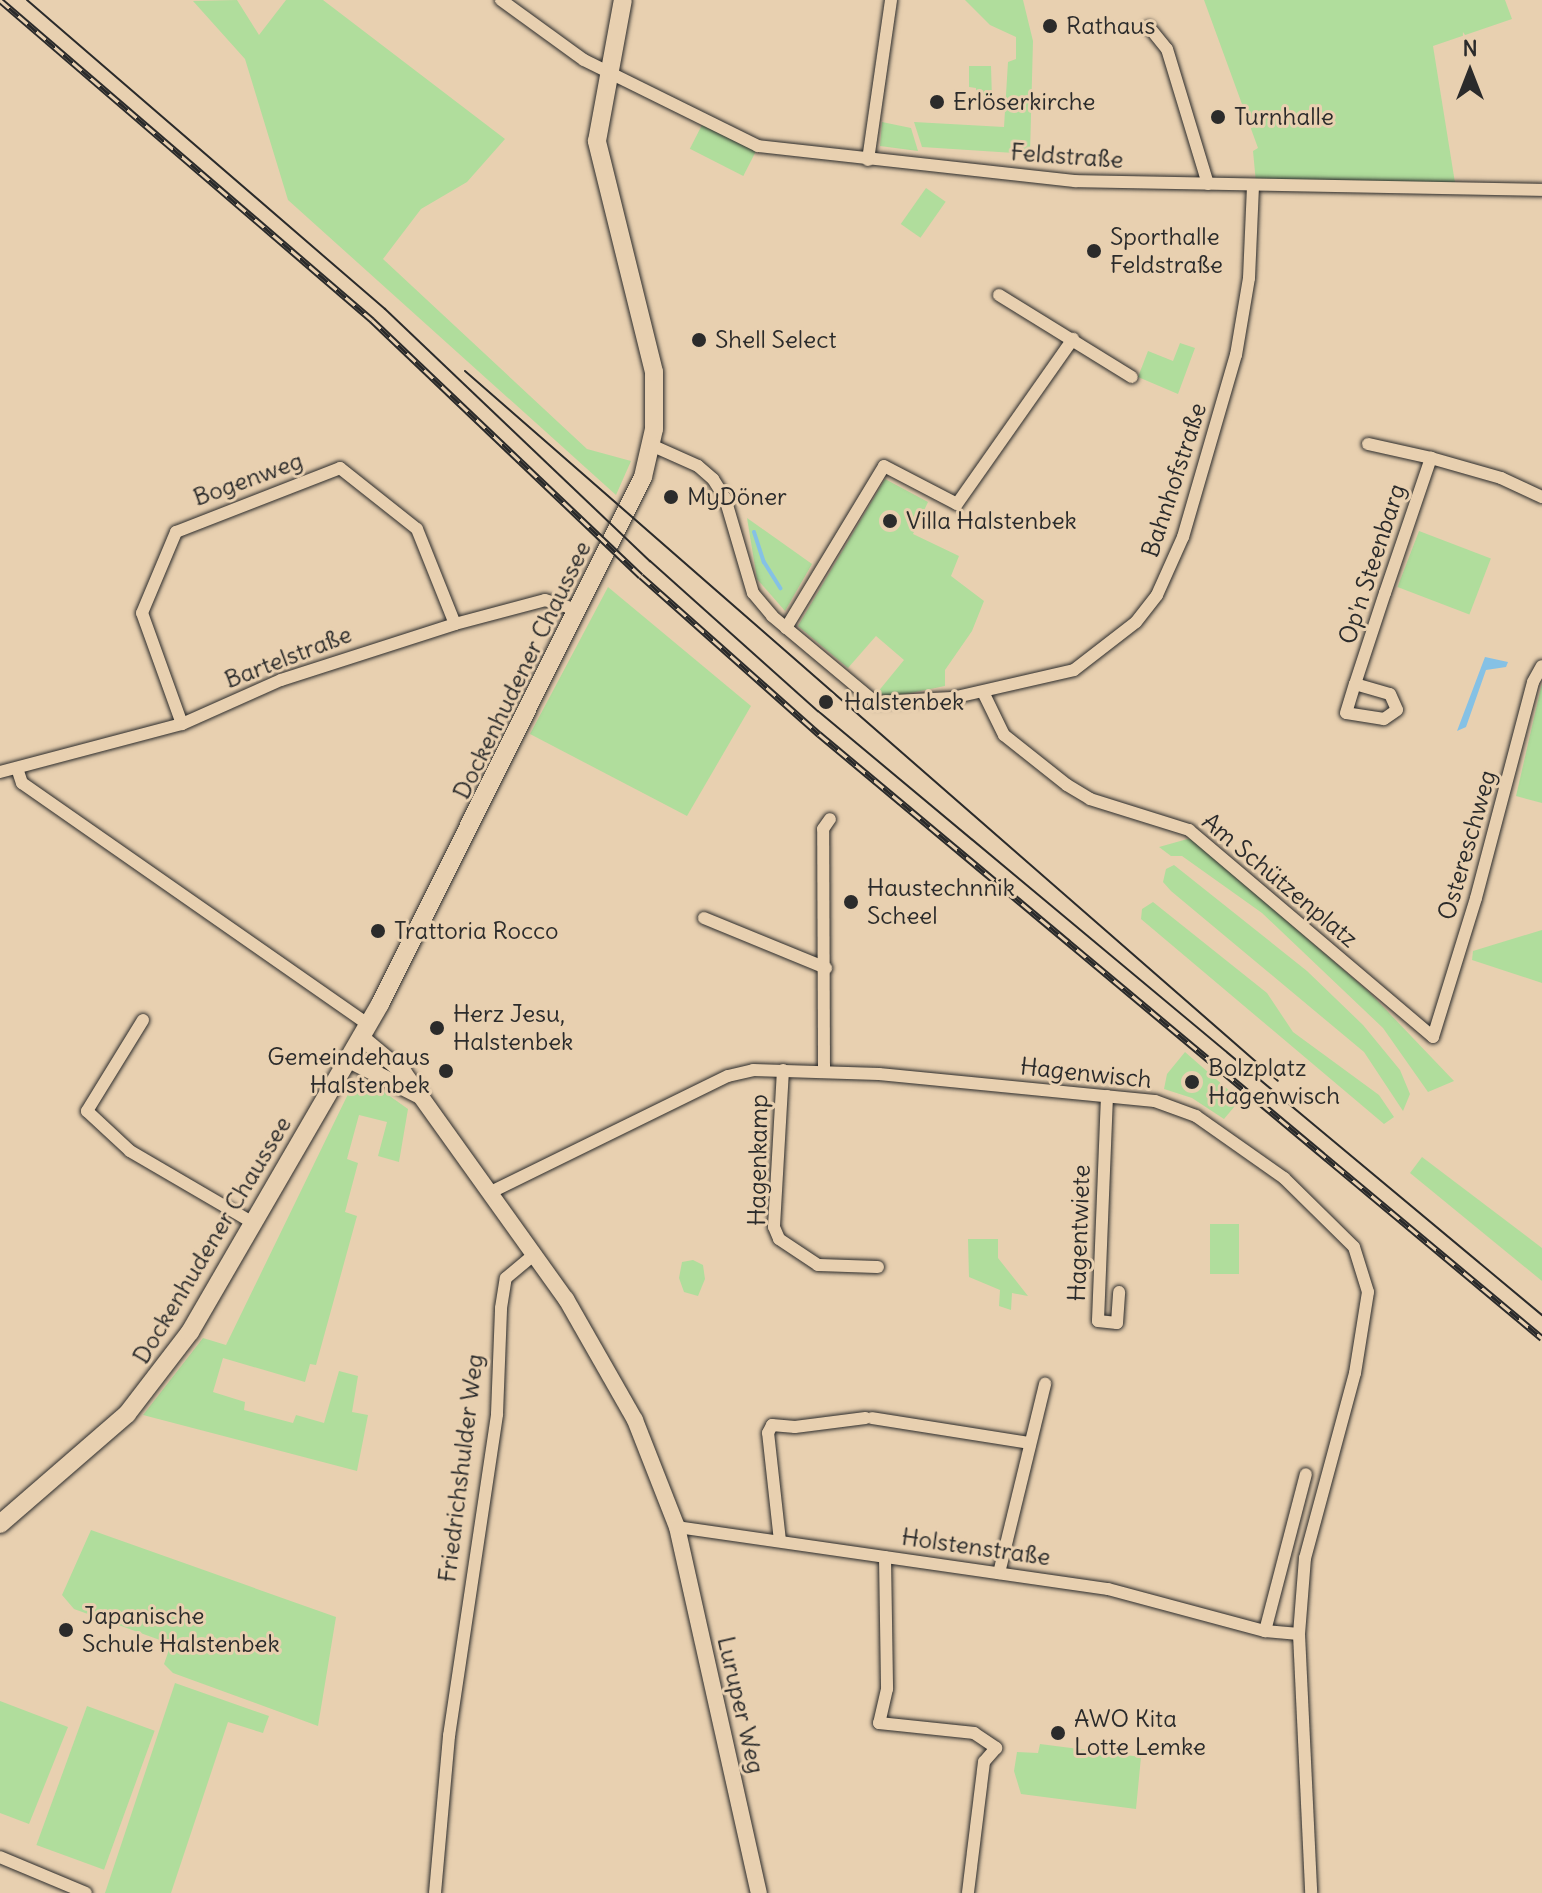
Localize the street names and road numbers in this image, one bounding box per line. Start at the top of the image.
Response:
street label: Feldstraße [1010,138,1124,174]
street label: Bahnhofstraße [1136,399,1212,561]
street label: Bogenweg [189,446,307,512]
street label: Op'n Steenbarg [1333,480,1411,648]
street label: Dockenhudener Chaussee [447,536,597,804]
street label: Bartelstraße [220,620,356,694]
street label: Ostereschweg [1432,767,1502,923]
street label: Am Schützenplatz [1197,807,1363,953]
street label: Hagenwisch [1019,1052,1153,1094]
street label: Hagenkamp [742,1094,774,1226]
street label: Dockenhudener Chaussee [127,1111,297,1369]
street label: Hagentwiete [1062,1164,1096,1302]
street label: Friedrichshulder Weg [433,1352,489,1584]
street label: Holstenstraße [900,1522,1052,1572]
street label: Luruper Weg [711,1634,771,1776]

